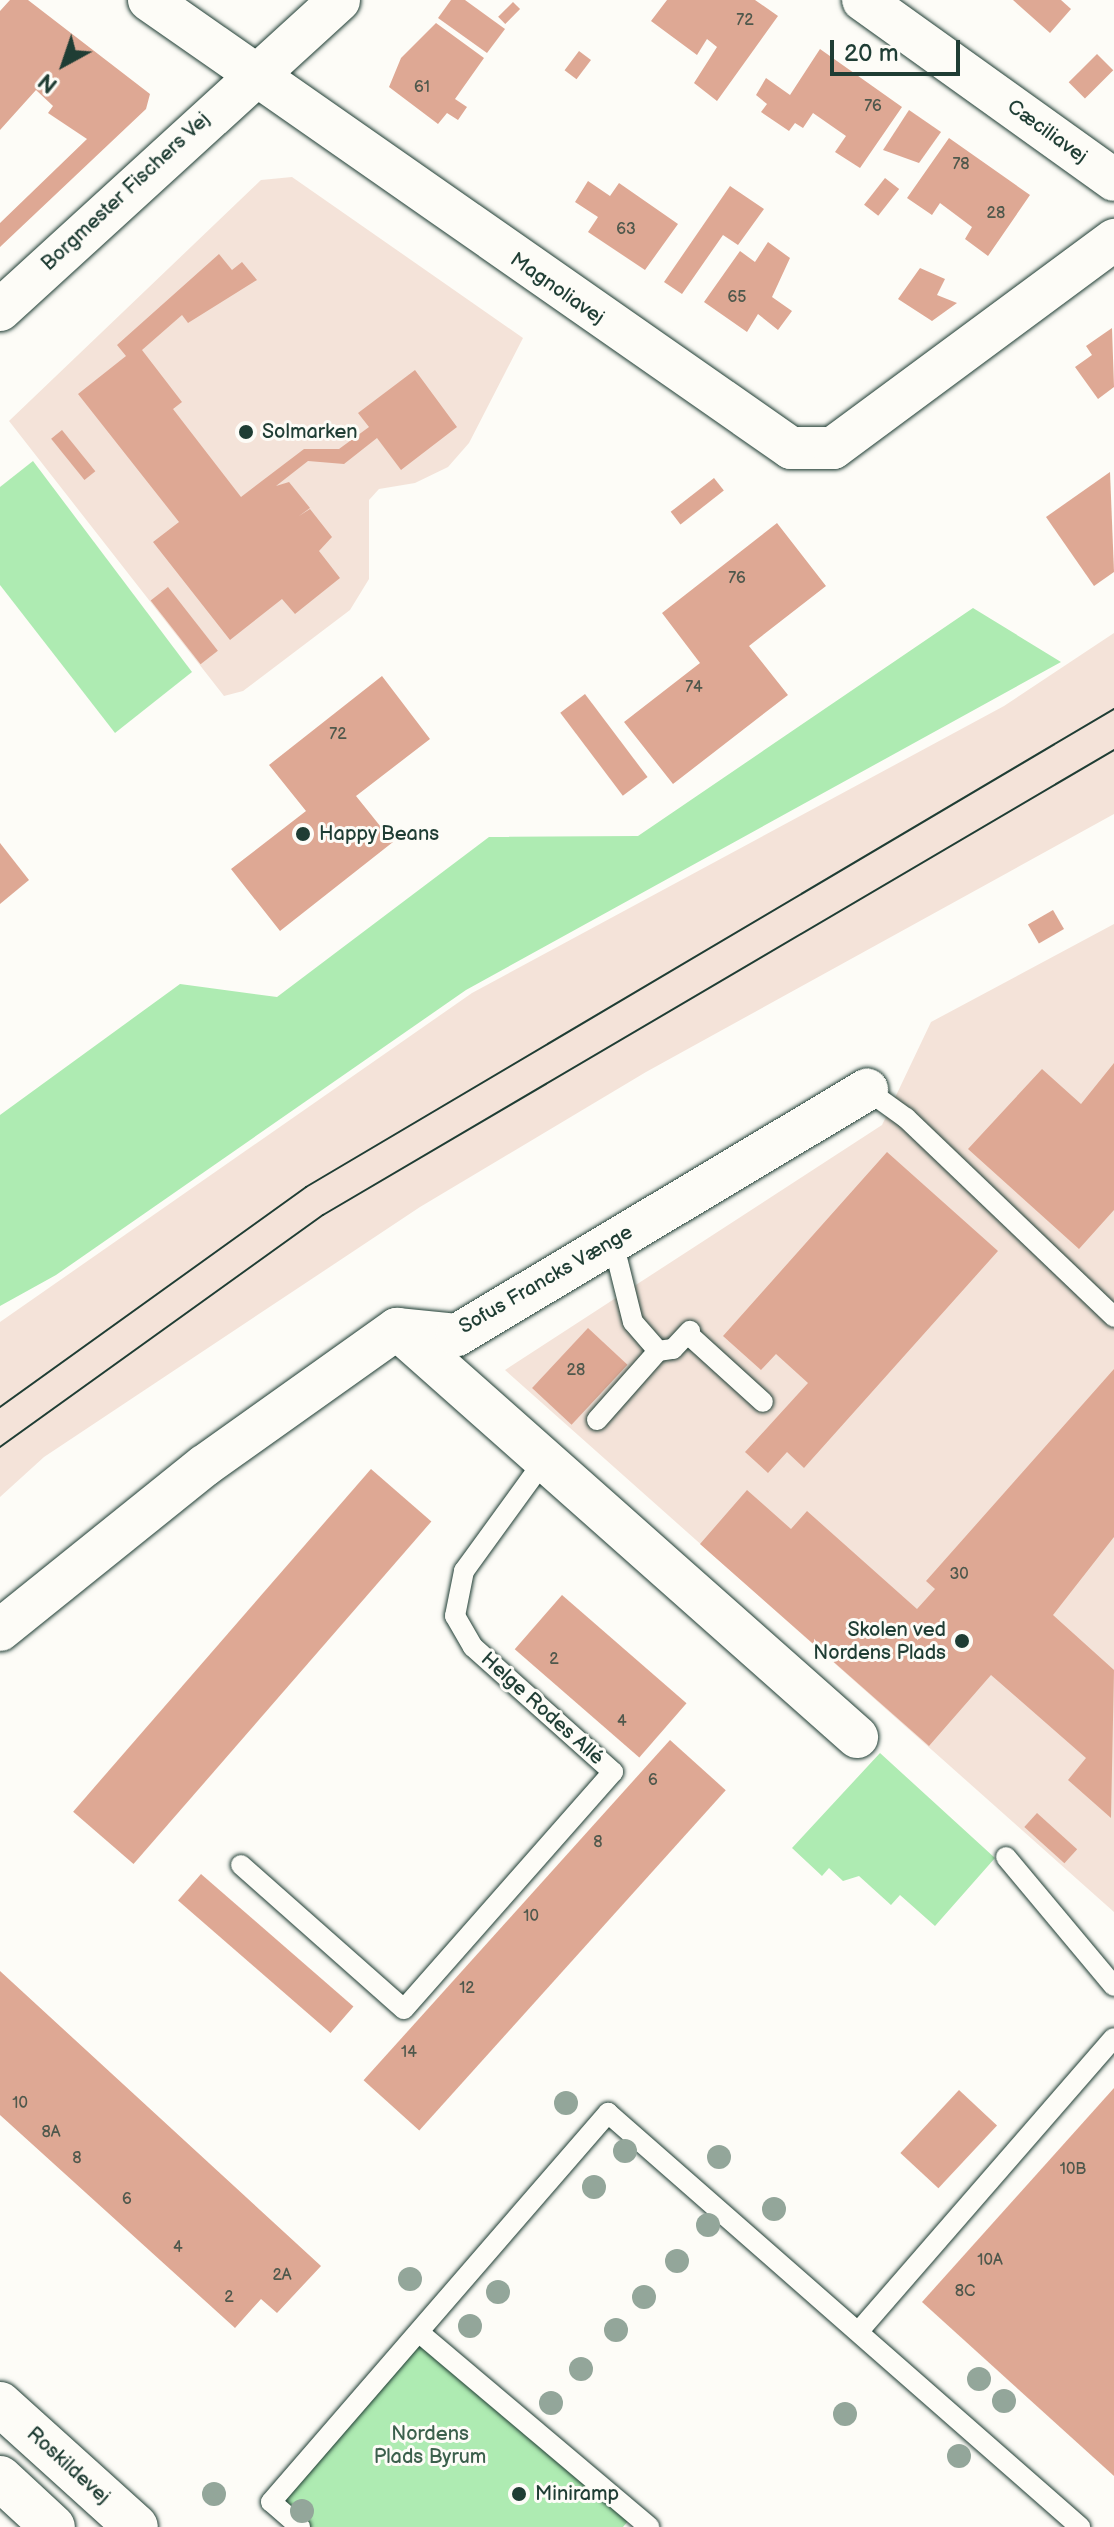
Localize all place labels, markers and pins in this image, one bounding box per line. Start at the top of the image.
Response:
place label: Solmarken [262,420,358,444]
marker: Solmarken [237,423,255,441]
place label: Happy Beans [319,822,440,846]
marker: Happy Beans [294,825,312,843]
place label: Skolen ved Nordens Plads [813,1618,946,1665]
marker: Skolen ved Nordens Plads [953,1632,971,1650]
place label: Miniramp [535,2482,619,2506]
marker: Miniramp [510,2485,528,2503]

